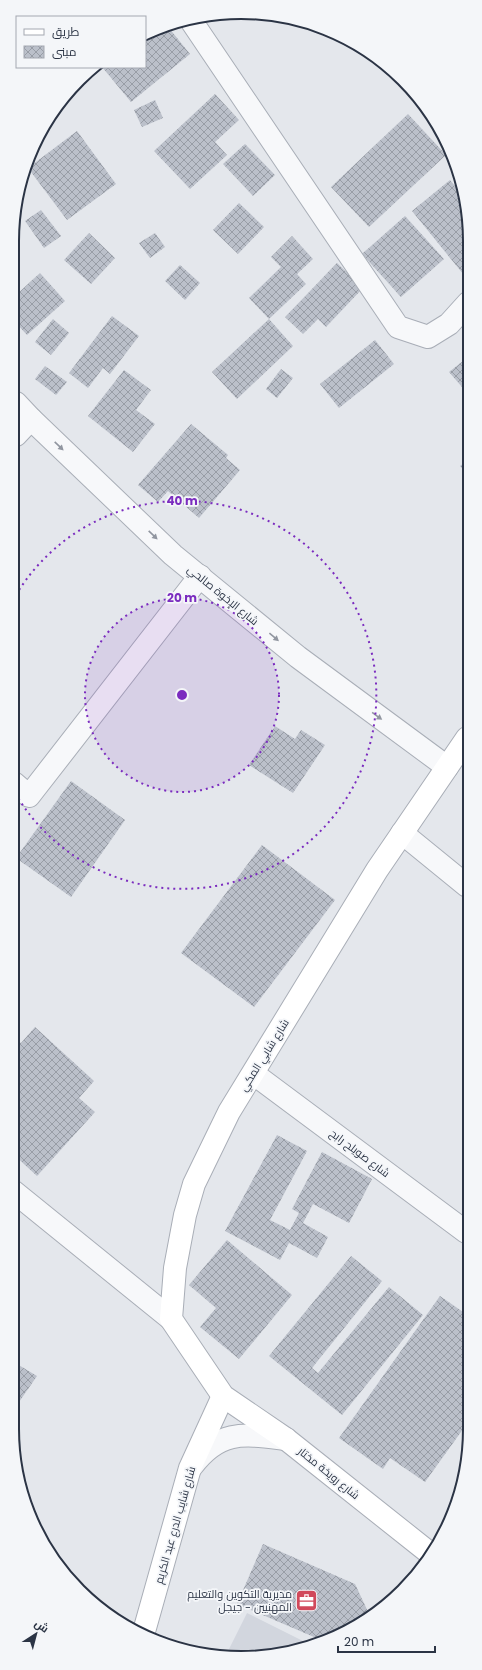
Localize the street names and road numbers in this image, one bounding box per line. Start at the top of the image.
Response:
street label: شارع الإخوة صالحي [183,561,262,630]
street label: شارع شابي المكي [235,1016,294,1095]
street label: شارع صويلح رابح [327,1125,393,1181]
street label: شارع رويخة مختار [294,1443,363,1503]
street label: شارع شايب الدرع عبد الكريم [151,1464,199,1586]

